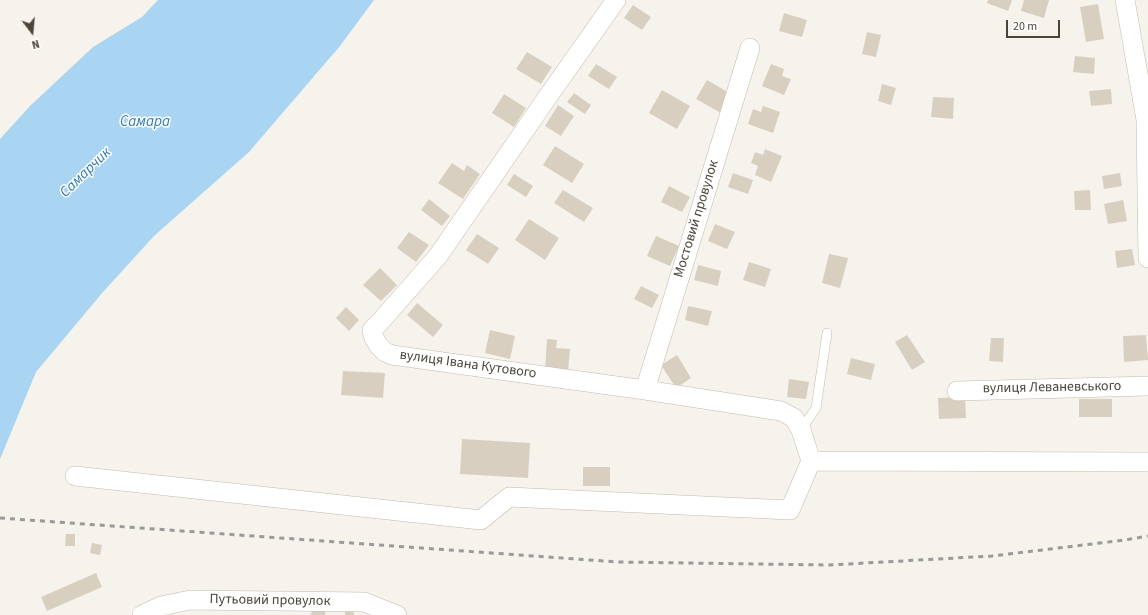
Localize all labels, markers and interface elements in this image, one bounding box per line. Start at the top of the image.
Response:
north arrow [12,12,52,52]
scale bar [1008,12,1062,38]
text: 20 m [1013,18,1037,35]
text: N [30,36,41,52]
water label: Самара [120,114,170,132]
water label: Самарчик [57,144,115,202]
street label: Мостовий провулок [671,158,723,280]
street label: вулиця Івана Кутового [399,347,537,383]
street label: вулиця Леваневського [982,378,1122,398]
street label: Путьовий провулок [209,592,331,610]

